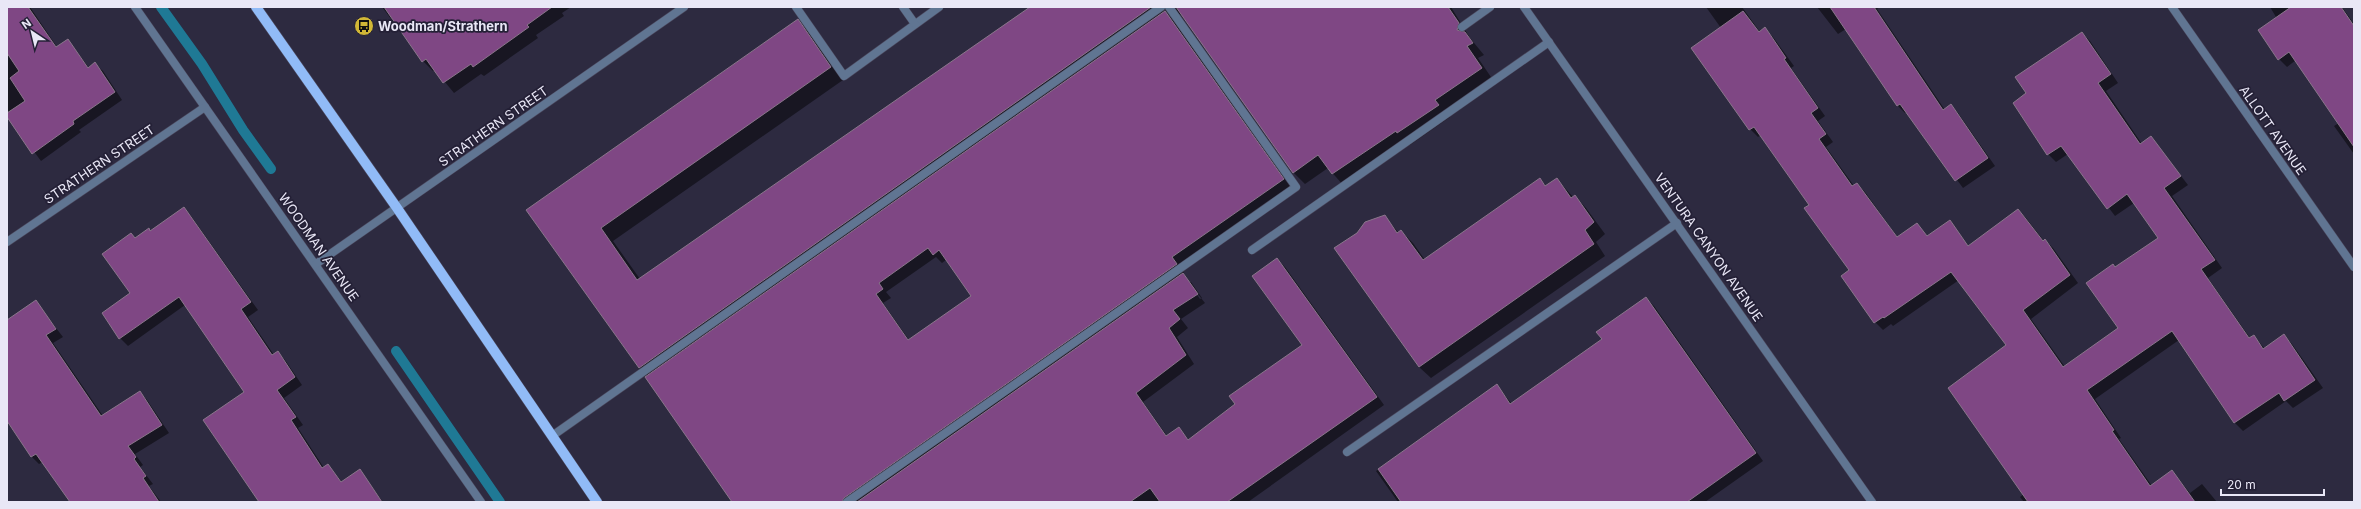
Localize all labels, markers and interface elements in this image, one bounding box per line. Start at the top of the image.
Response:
north arrow [12,12,52,52]
bus stop icon: Woodman/Strathern [353,15,375,37]
text: N [19,16,34,32]
place label: Woodman/Strathern [378,18,508,34]
street label: STRATHERN STREET [435,82,551,170]
street label: ALLOTT AVENUE [2236,82,2310,178]
street label: STRATHERN STREET [41,121,157,207]
street label: VENTURA CANYON AVENUE [1652,170,1766,324]
street label: WOODMAN AVENUE [276,190,362,304]
scale bar [2221,471,2324,497]
text: 20 m [2227,477,2256,492]

